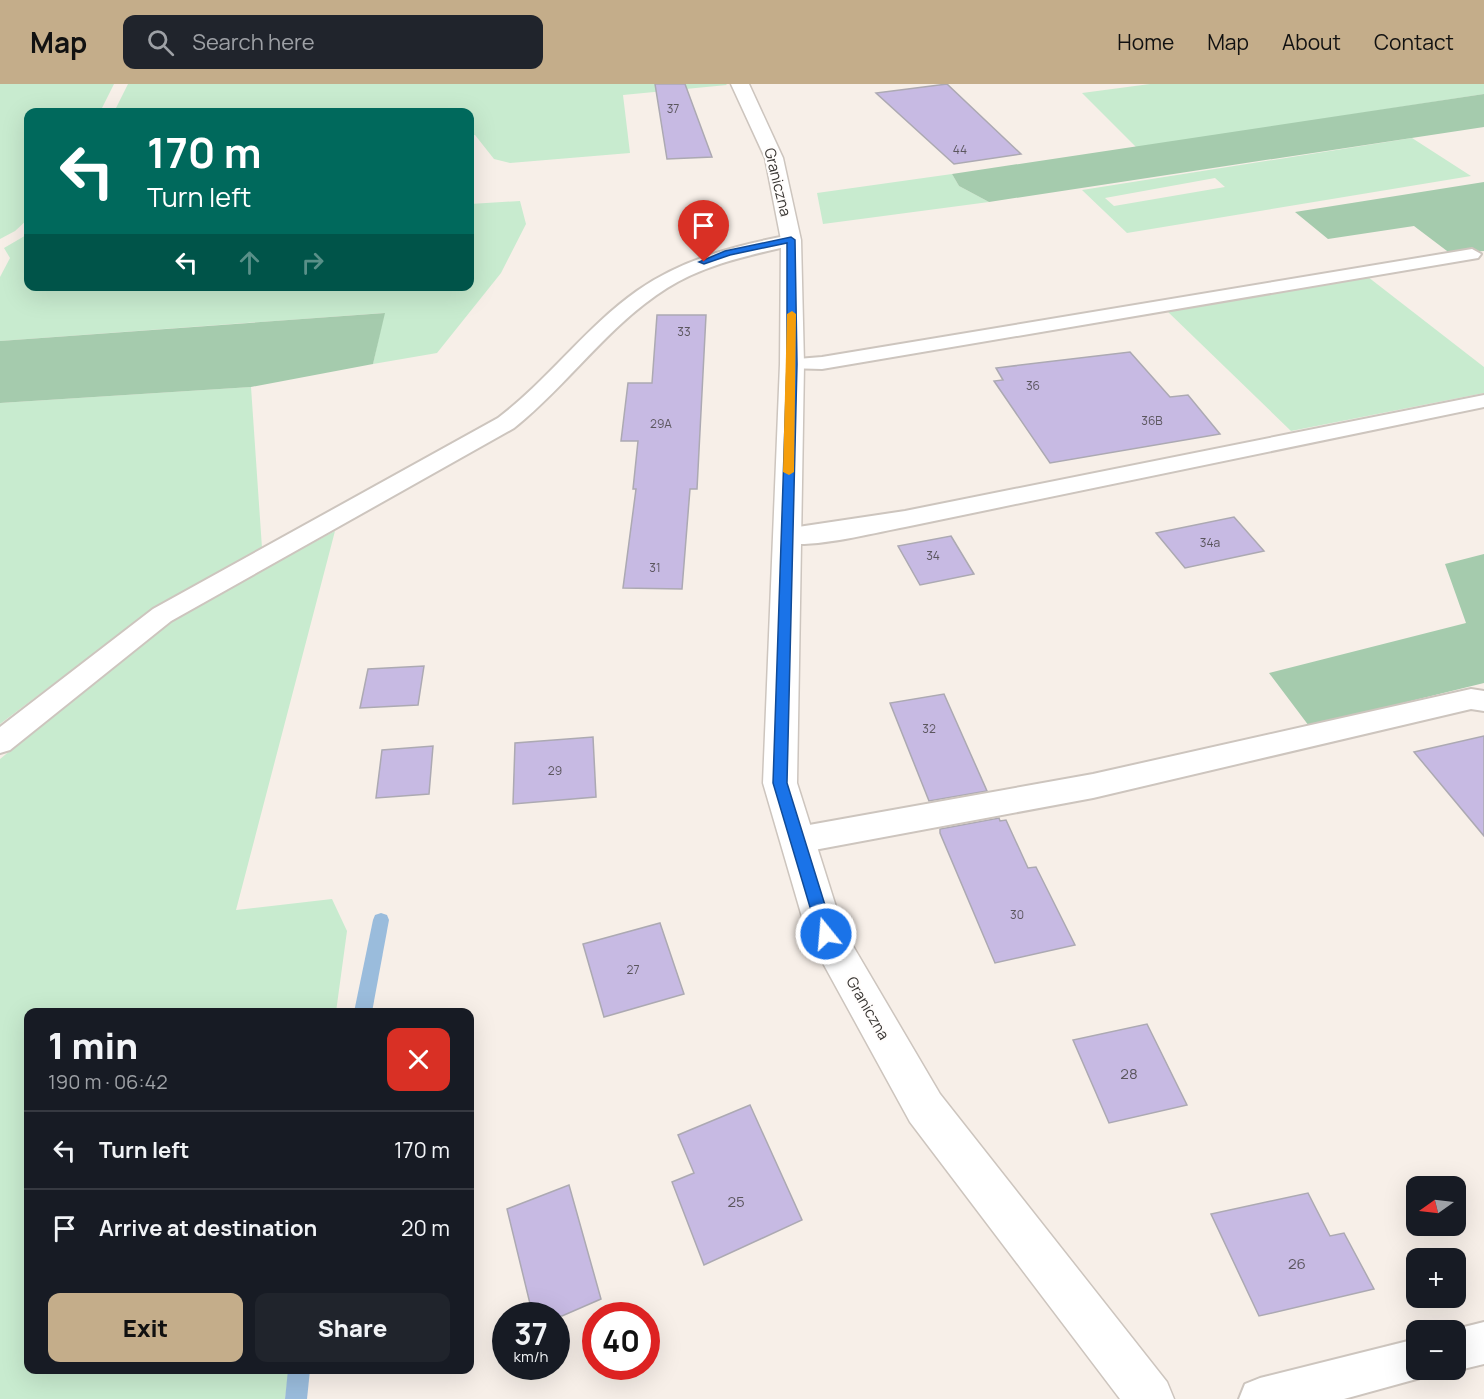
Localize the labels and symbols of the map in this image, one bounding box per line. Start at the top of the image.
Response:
house number: 37 [667,100,679,117]
house number: 44 [953,141,967,158]
street label: Graniczna [759,146,797,218]
pin [678,200,729,262]
house number: 33 [677,323,691,340]
house number: 36 [1026,377,1040,394]
house number: 36B [1141,412,1163,429]
house number: 29A [650,415,672,432]
house number: 34a [1200,534,1220,551]
house number: 34 [926,547,940,564]
house number: 31 [649,559,661,576]
house number: 32 [922,720,936,737]
house number: 29 [548,762,562,779]
position arrow [794,902,858,966]
house number: 30 [1010,906,1024,923]
house number: 27 [627,961,639,978]
street label: Graniczna [841,972,895,1044]
house number: 28 [1120,1063,1138,1084]
north arrow [1406,1176,1466,1236]
house number: 25 [727,1191,745,1212]
house number: 26 [1288,1253,1306,1274]
speed limit sign: 40 [582,1302,660,1380]

